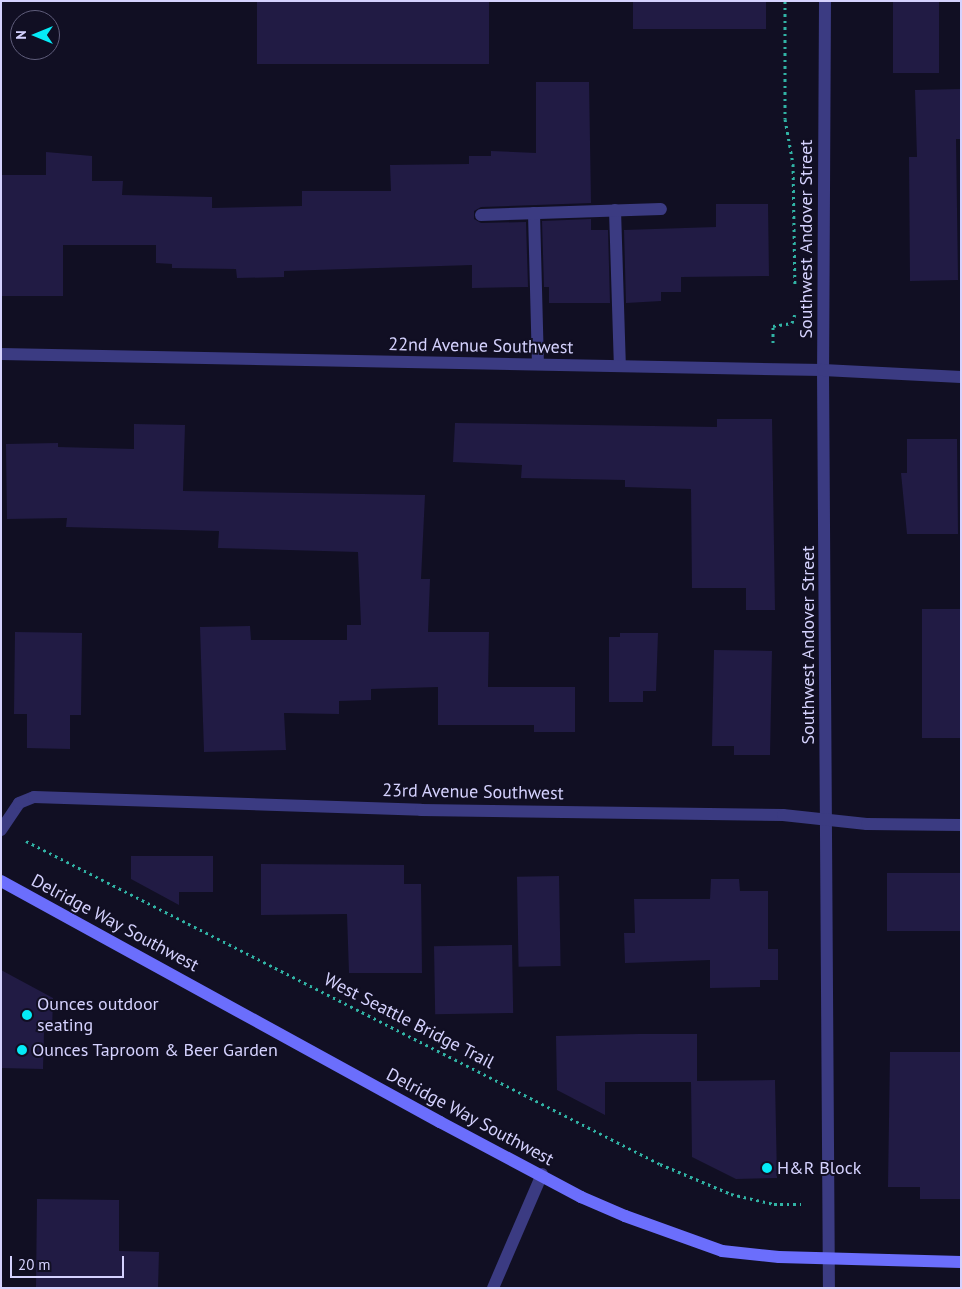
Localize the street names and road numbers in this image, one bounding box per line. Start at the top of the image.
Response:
street label: Southwest Andover Street [795,139,817,339]
street label: 22nd Avenue Southwest [388,334,574,358]
street label: Southwest Andover Street [797,545,819,745]
street label: 23rd Avenue Southwest [382,780,564,804]
street label: Delridge Way Southwest [27,869,203,977]
street label: West Seattle Bridge Trail [320,969,498,1073]
street label: Delridge Way Southwest [382,1063,558,1171]

